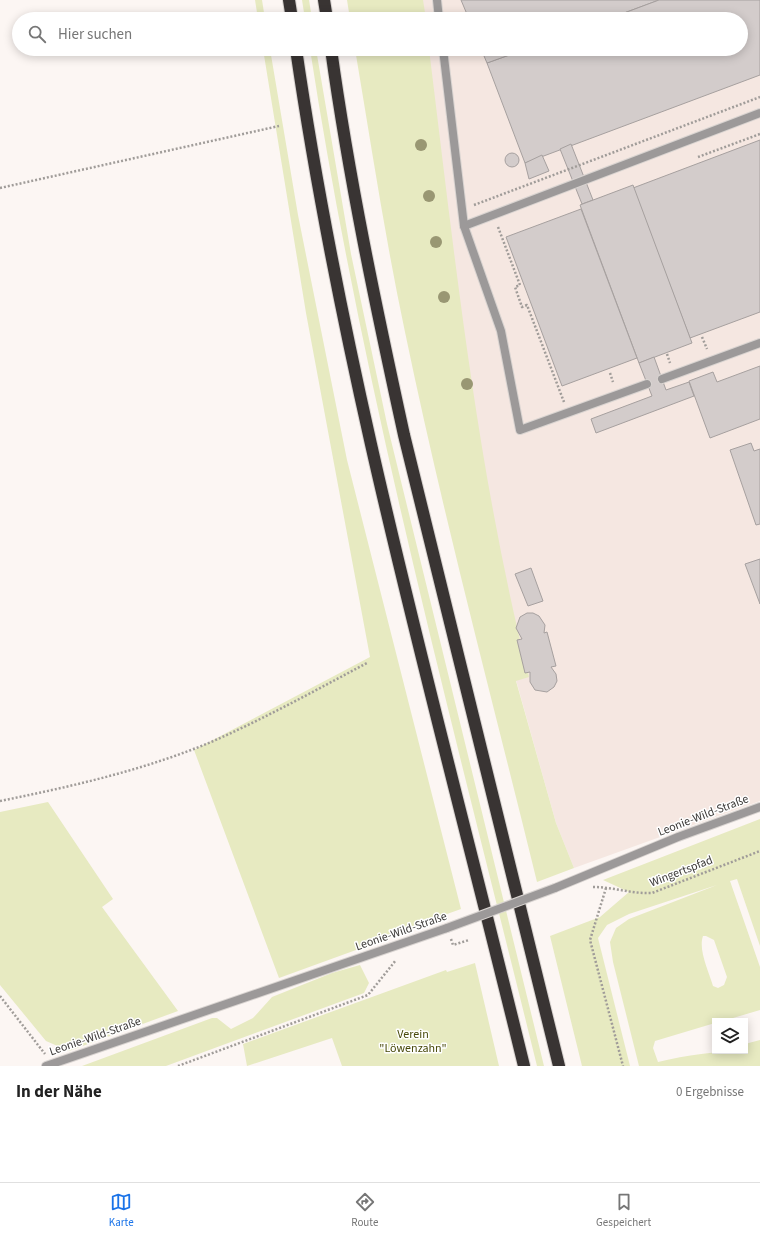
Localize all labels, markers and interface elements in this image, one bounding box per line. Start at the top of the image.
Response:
search box [12,12,748,56]
icon: search [26,23,48,45]
text: Hier suchen [58,24,132,45]
street label: Leonie-Wild-Straße [655,790,751,841]
street label: Wingertspfad [647,852,715,891]
street label: Leonie-Wild-Straße [353,908,449,955]
street label: Leonie-Wild-Straße [47,1013,143,1060]
map controls [712,1018,748,1054]
button: layers [712,1018,748,1054]
park label: Verein "Löwenzahn" [379,1026,447,1057]
text: In der Nähe [16,1080,102,1104]
text: 0 Ergebnisse [676,1083,744,1101]
tab: Karte [109,1191,134,1230]
tab: Route [351,1191,378,1230]
tab: Gespeichert [596,1191,651,1230]

